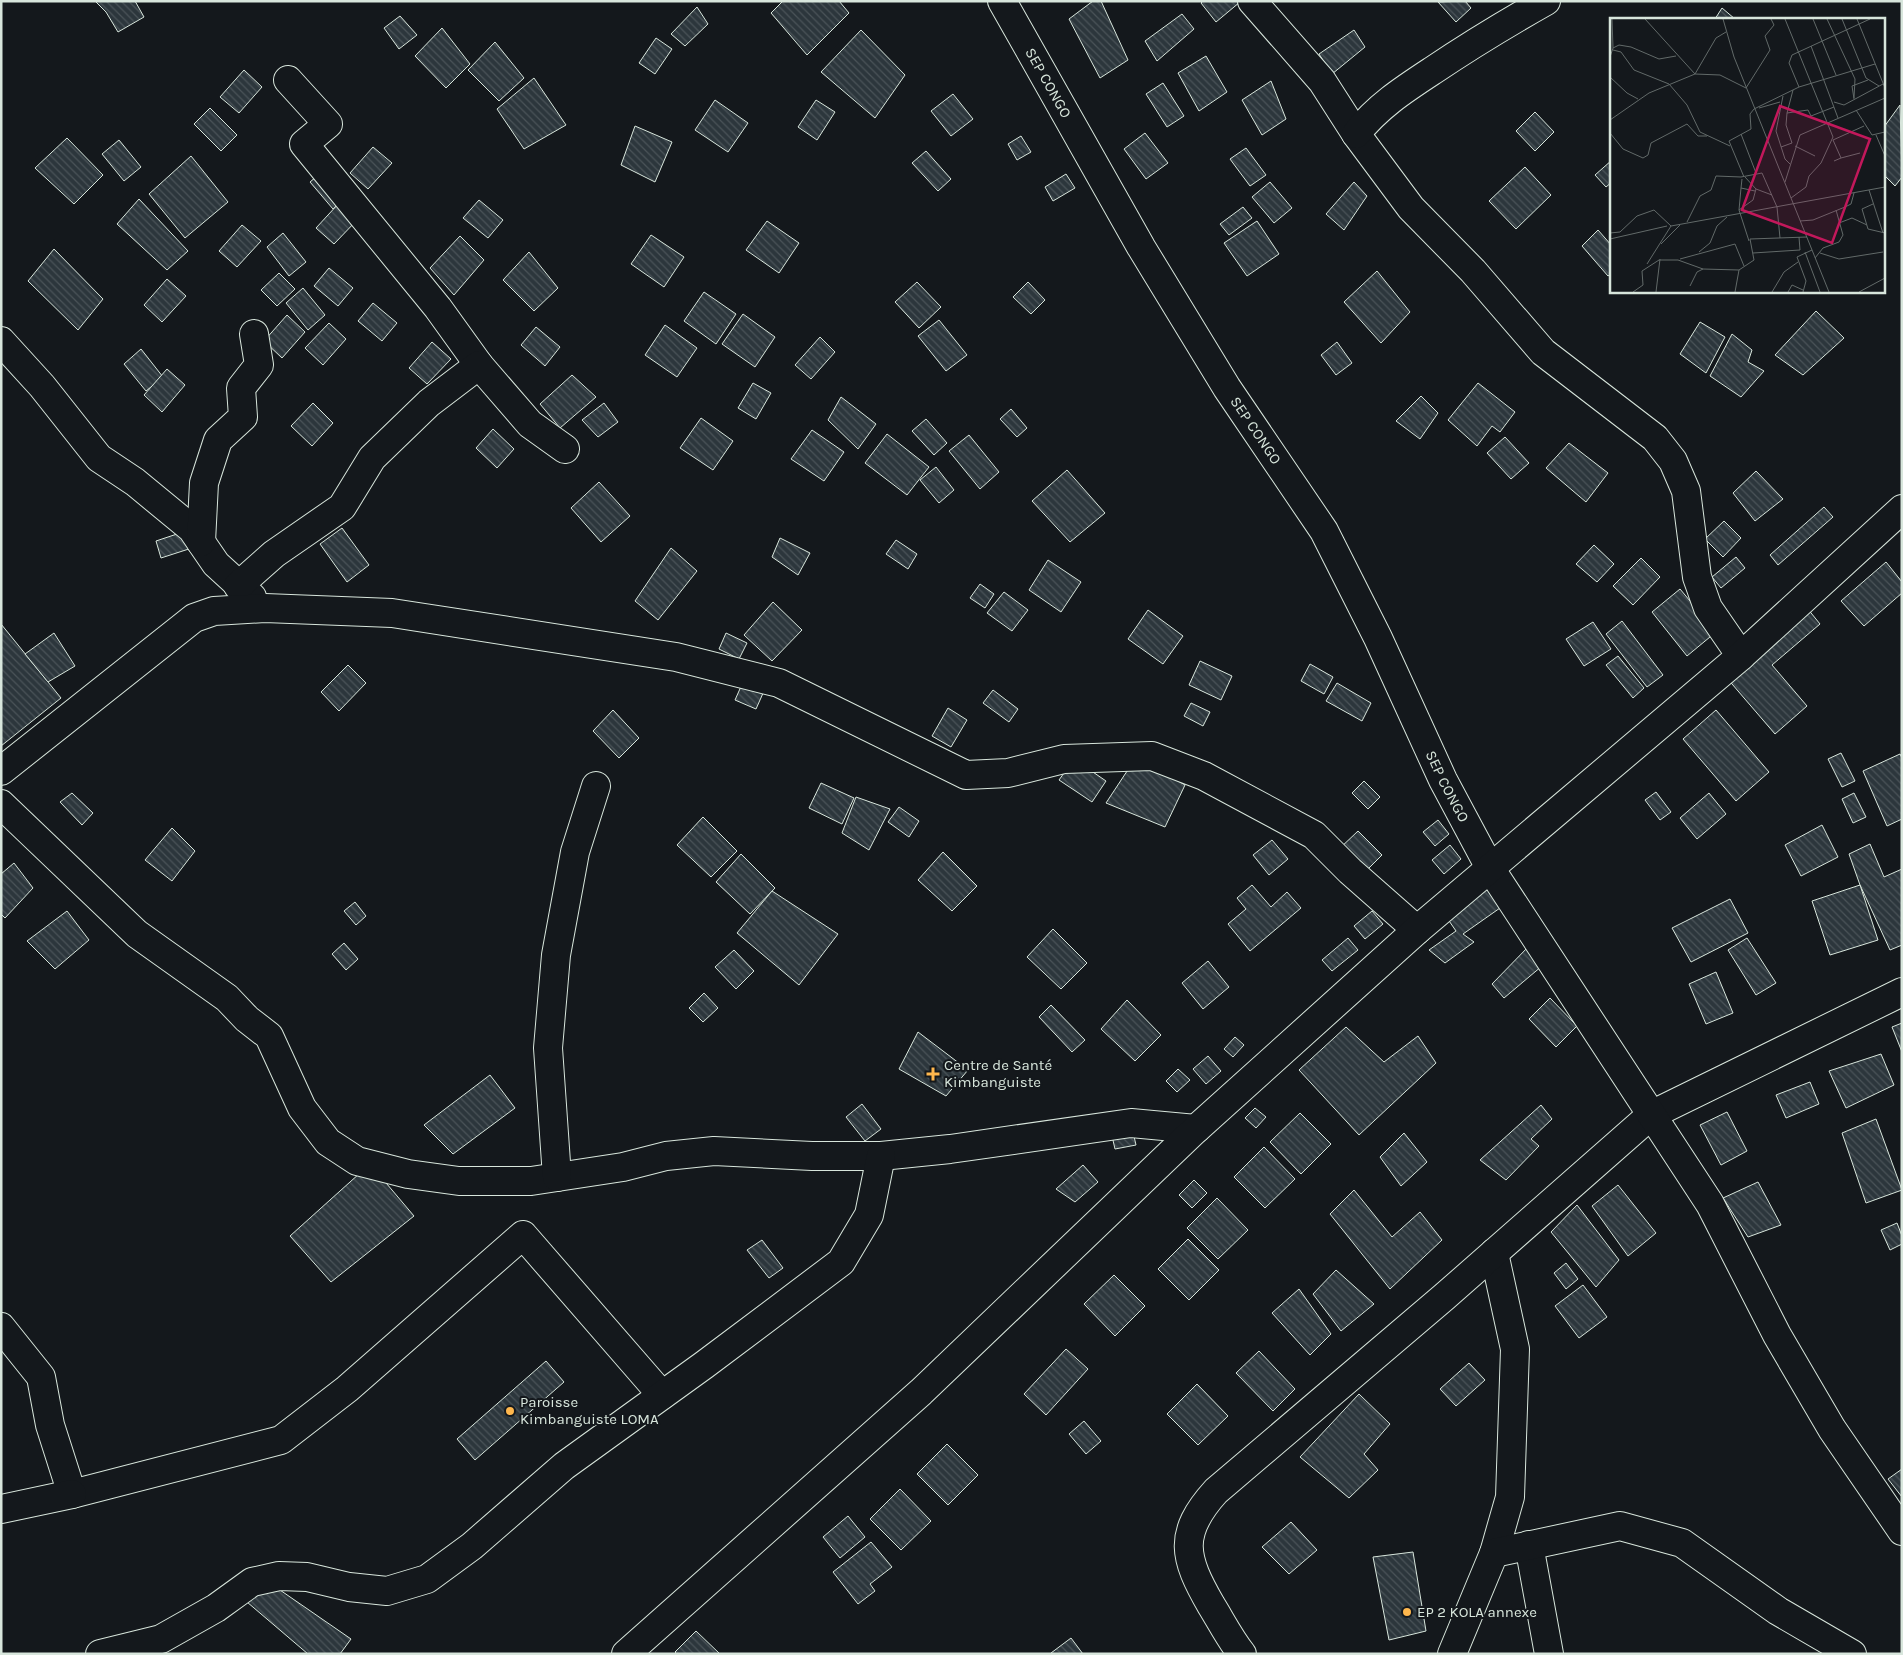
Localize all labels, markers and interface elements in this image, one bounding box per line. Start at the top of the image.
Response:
inset map [1610,18,1886,292]
street label: SEP CONGO [1021,44,1075,121]
street label: SEP CONGO [1226,393,1285,468]
street label: SEP CONGO [1422,748,1473,825]
place label: Centre de Santé Kimbanguiste [944,1056,1052,1091]
marker: Centre de Santé Kimbanguiste [926,1067,940,1081]
place label: Paroisse Kimbanguiste LOMA [520,1393,659,1428]
marker: Paroisse Kimbanguiste LOMA [504,1405,516,1417]
place label: EP 2 KOLA annexe [1417,1603,1537,1621]
marker: EP 2 KOLA annexe [1401,1606,1413,1618]

